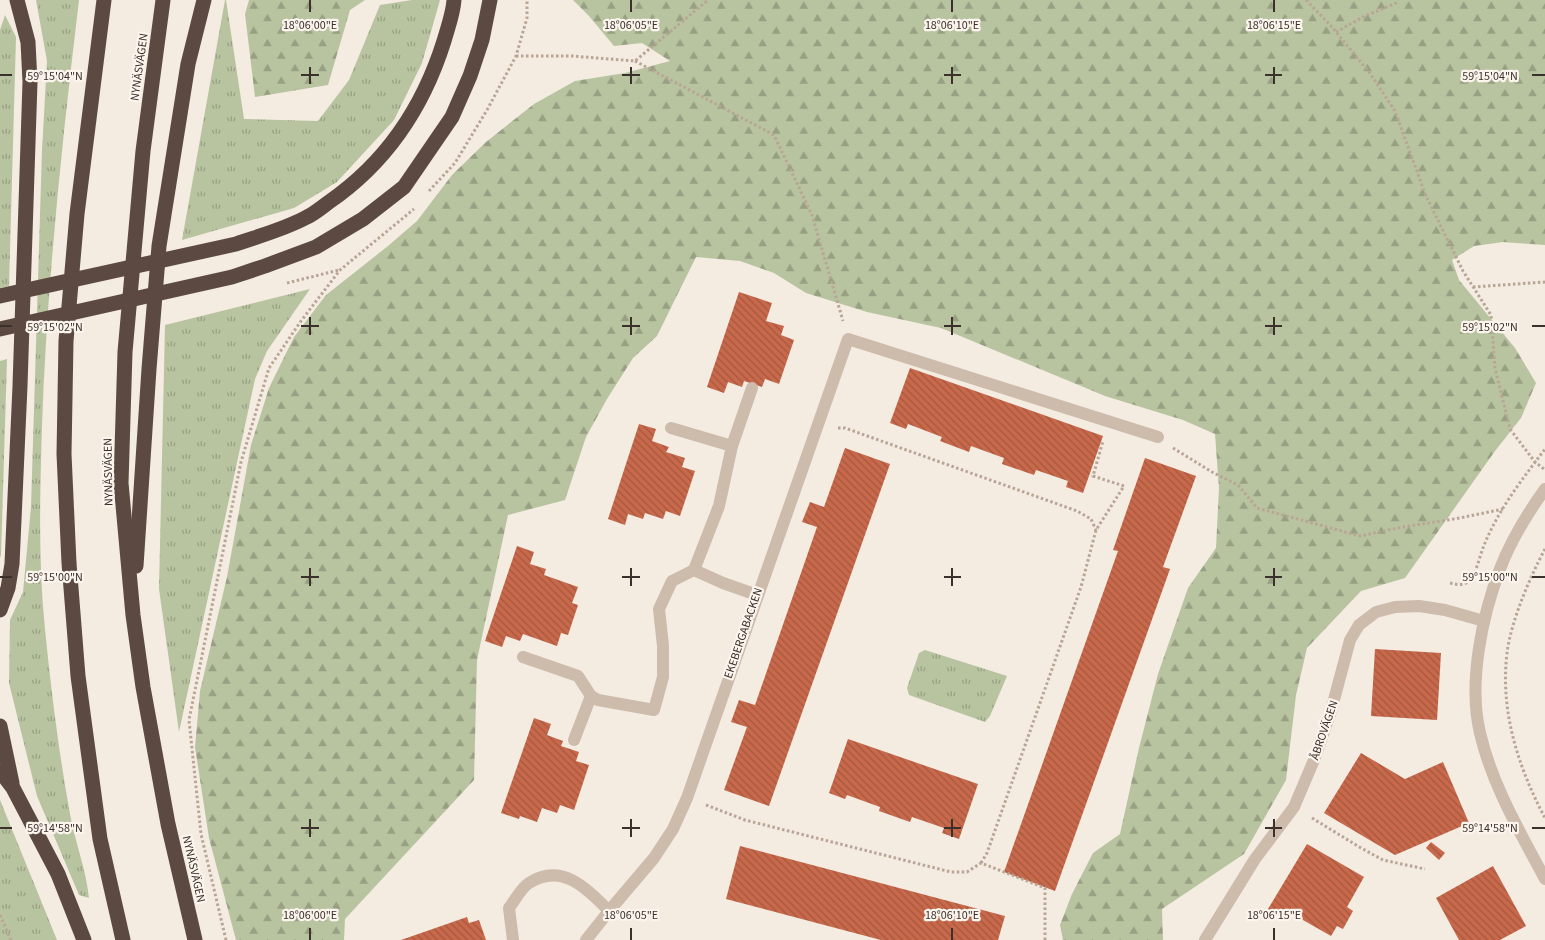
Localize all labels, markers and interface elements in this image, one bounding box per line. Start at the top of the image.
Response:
text: 18°06'00"E [283,17,337,34]
text: 18°06'05"E [604,17,658,34]
text: 18°06'10"E [925,17,979,34]
text: 18°06'15"E [1247,17,1301,34]
street label: NYNÄSVÄGEN [126,32,153,102]
text: 59°15'04"N [27,68,83,85]
text: 59°15'04"N [1462,68,1518,85]
text: 59°15'02"N [27,319,83,336]
text: 59°15'02"N [1462,319,1518,336]
street label: NYNÄSVÄGEN [99,438,118,506]
text: 59°15'00"N [27,569,83,586]
text: 59°15'00"N [1462,569,1518,586]
street label: EKEBERGABACKEN [720,585,767,681]
street label: ÅBROVÄGEN [1306,698,1343,762]
text: 59°14'58"N [27,820,83,837]
text: 59°14'58"N [1462,820,1518,837]
street label: NYNÄSVÄGEN [178,834,209,904]
text: 18°06'00"E [283,907,337,924]
text: 18°06'05"E [604,907,658,924]
text: 18°06'10"E [925,907,979,924]
text: 18°06'15"E [1247,907,1301,924]

